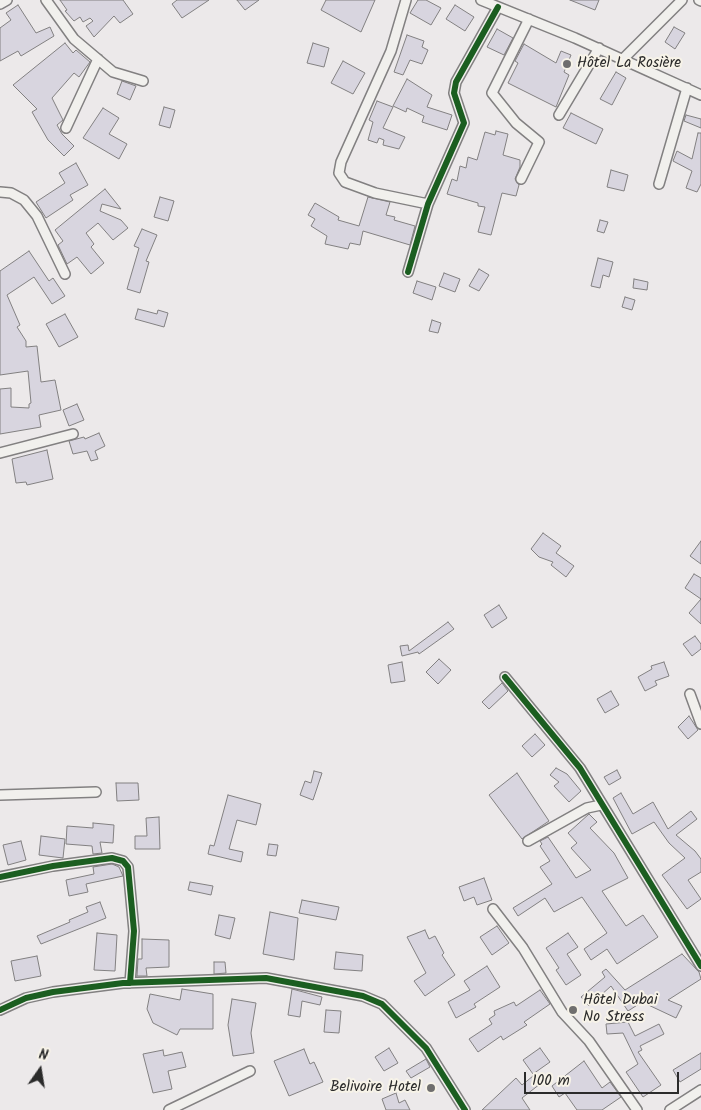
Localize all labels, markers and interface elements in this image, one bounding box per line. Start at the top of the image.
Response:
place label: Hôtel La Rosière [577,55,681,73]
marker: Hôtel La Rosière [561,58,573,70]
place label: Hôtel Dubai No Stress [583,992,657,1027]
marker: Hôtel Dubai No Stress [567,1004,579,1016]
text: N [37,1044,50,1067]
north arrow [15,1045,65,1095]
scale bar [526,1062,681,1094]
text: 100 m [532,1069,570,1093]
place label: Belivoire Hotel [330,1079,421,1097]
marker: Belivoire Hotel [425,1082,437,1094]

